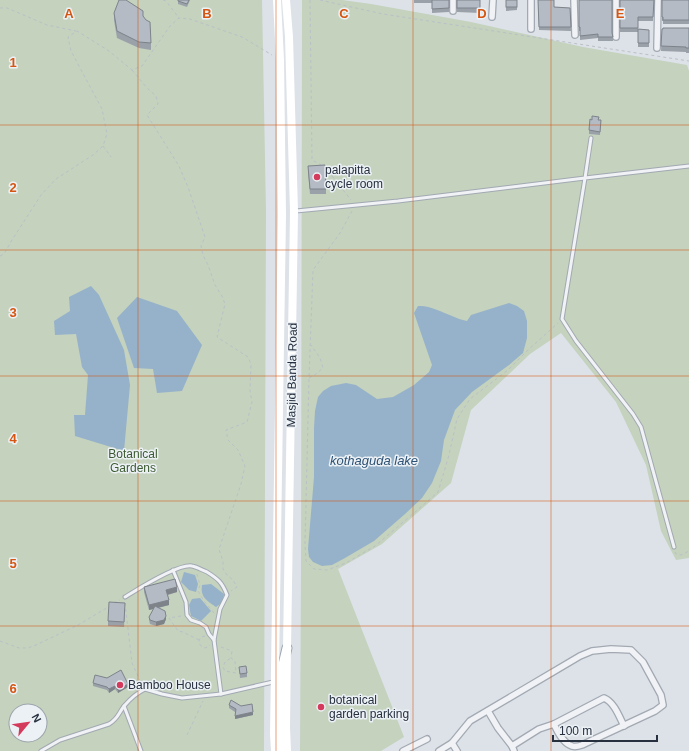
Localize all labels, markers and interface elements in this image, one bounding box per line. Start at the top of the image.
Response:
text: A [64,6,74,21]
text: B [202,6,212,21]
text: C [339,6,349,21]
text: D [477,6,487,21]
text: E [616,6,625,21]
text: 1 [9,55,17,70]
place label: palapitta cycle room [325,163,383,191]
marker: palapitta cycle room [312,172,322,182]
text: 2 [9,180,17,195]
text: 3 [9,305,17,320]
street label: Masjid Banda Road [284,323,300,427]
text: 4 [9,431,17,446]
park label: Botanical Gardens [108,447,158,475]
water label: kothaguda lake [330,453,418,468]
text: 5 [9,556,17,571]
place label: Bamboo House [128,678,211,692]
marker: Bamboo House [115,680,125,690]
text: 6 [9,681,17,696]
place label: botanical garden parking [329,693,409,721]
marker: botanical garden parking [316,702,326,712]
north arrow [8,703,48,743]
text: N [30,712,44,725]
scale bar [553,717,657,743]
text: 100 m [559,724,592,738]

